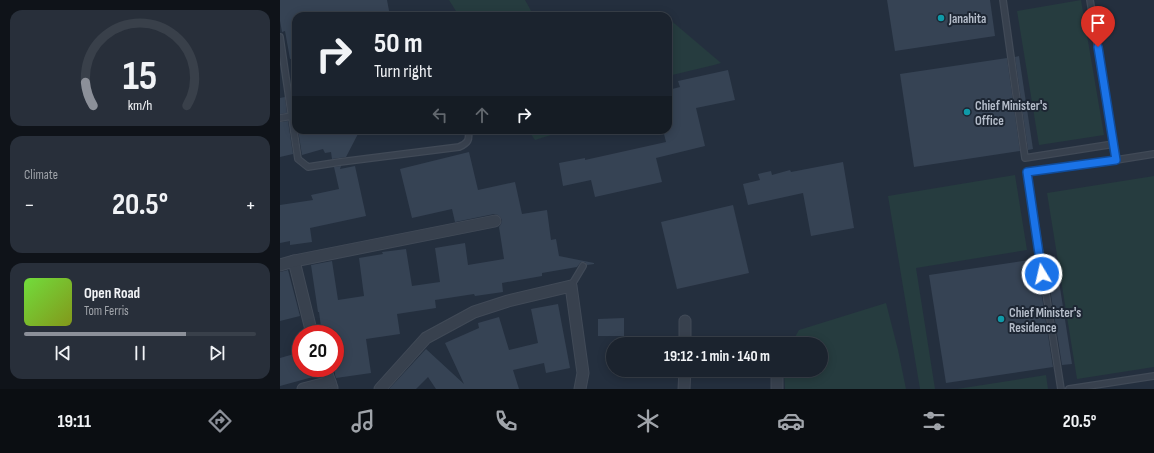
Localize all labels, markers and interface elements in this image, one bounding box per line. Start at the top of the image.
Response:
pin [1081,6,1115,47]
place label: Janahita [948,11,986,27]
icon: arrive [1087,12,1109,34]
marker: Janahita [936,13,946,23]
text: 50 m [374,27,423,60]
icon: right [308,28,360,80]
text: 15 [123,52,157,101]
text: Turn right [374,61,432,82]
text: km/h [128,97,152,114]
place label: Chief Minister's Office [975,98,1047,129]
icon: left [429,104,451,126]
icon: ahead [471,104,493,126]
icon: right [513,104,535,126]
marker: Chief Minister's Office [962,107,972,117]
text: Climate [24,167,58,183]
text: 20.5° [112,187,168,223]
text: − [24,192,35,219]
text: + [245,192,256,219]
position arrow [1021,253,1063,295]
text: Open Road [84,284,140,303]
text: Tom Ferris [84,303,129,319]
place label: Chief Minister's Residence [1009,305,1081,336]
marker: Chief Minister's Residence [996,314,1006,324]
speed limit sign: 20 [292,325,344,377]
icon: previous [52,342,74,364]
icon: pause [129,342,151,364]
icon: next [206,342,228,364]
text: 19:12 · 1 min · 140 m [664,347,770,366]
icon: directions [206,407,234,435]
icon: music [349,407,377,435]
icon: phone [492,407,520,435]
icon: climate [634,407,662,435]
icon: car [777,407,805,435]
icon: filters [920,407,948,435]
text: 19:11 [57,411,91,432]
text: 20.5° [1063,411,1097,432]

